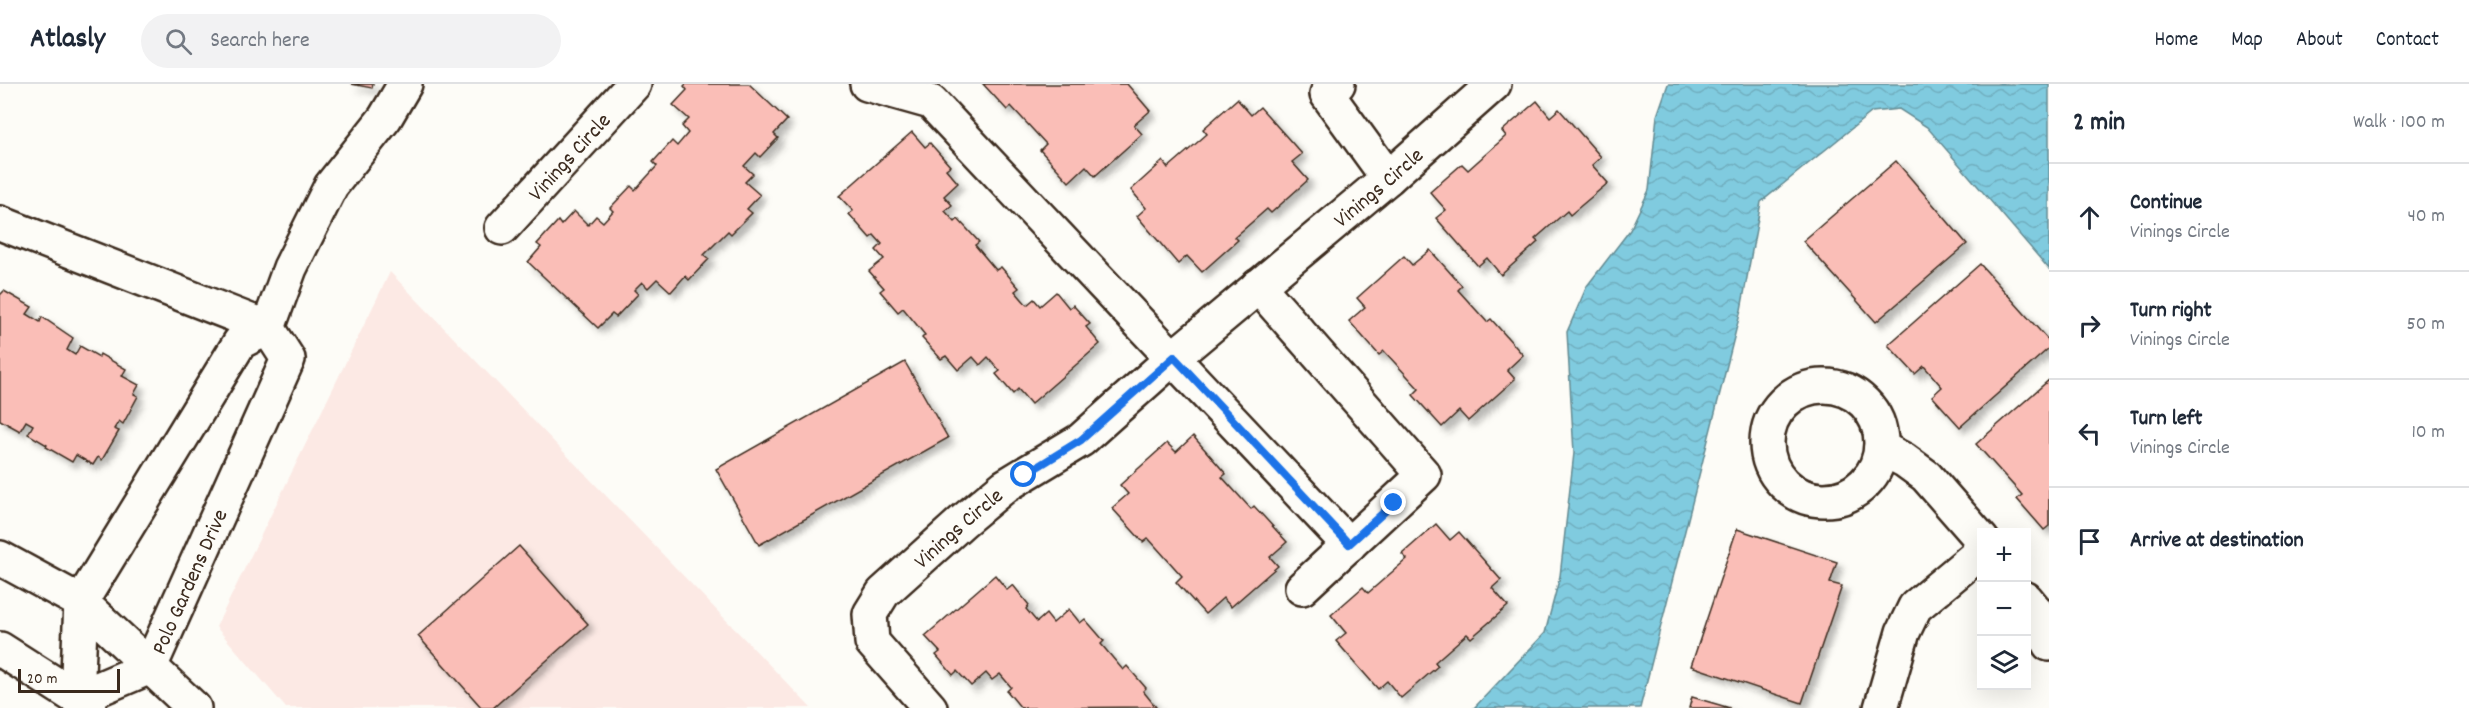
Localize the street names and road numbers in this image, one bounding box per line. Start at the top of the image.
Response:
street label: Vinings Circle [522,107,619,209]
street label: Vinings Circle [1328,141,1432,236]
street label: Vinings Circle [908,482,1011,577]
street label: Polo Gardens Drive [145,505,237,660]

